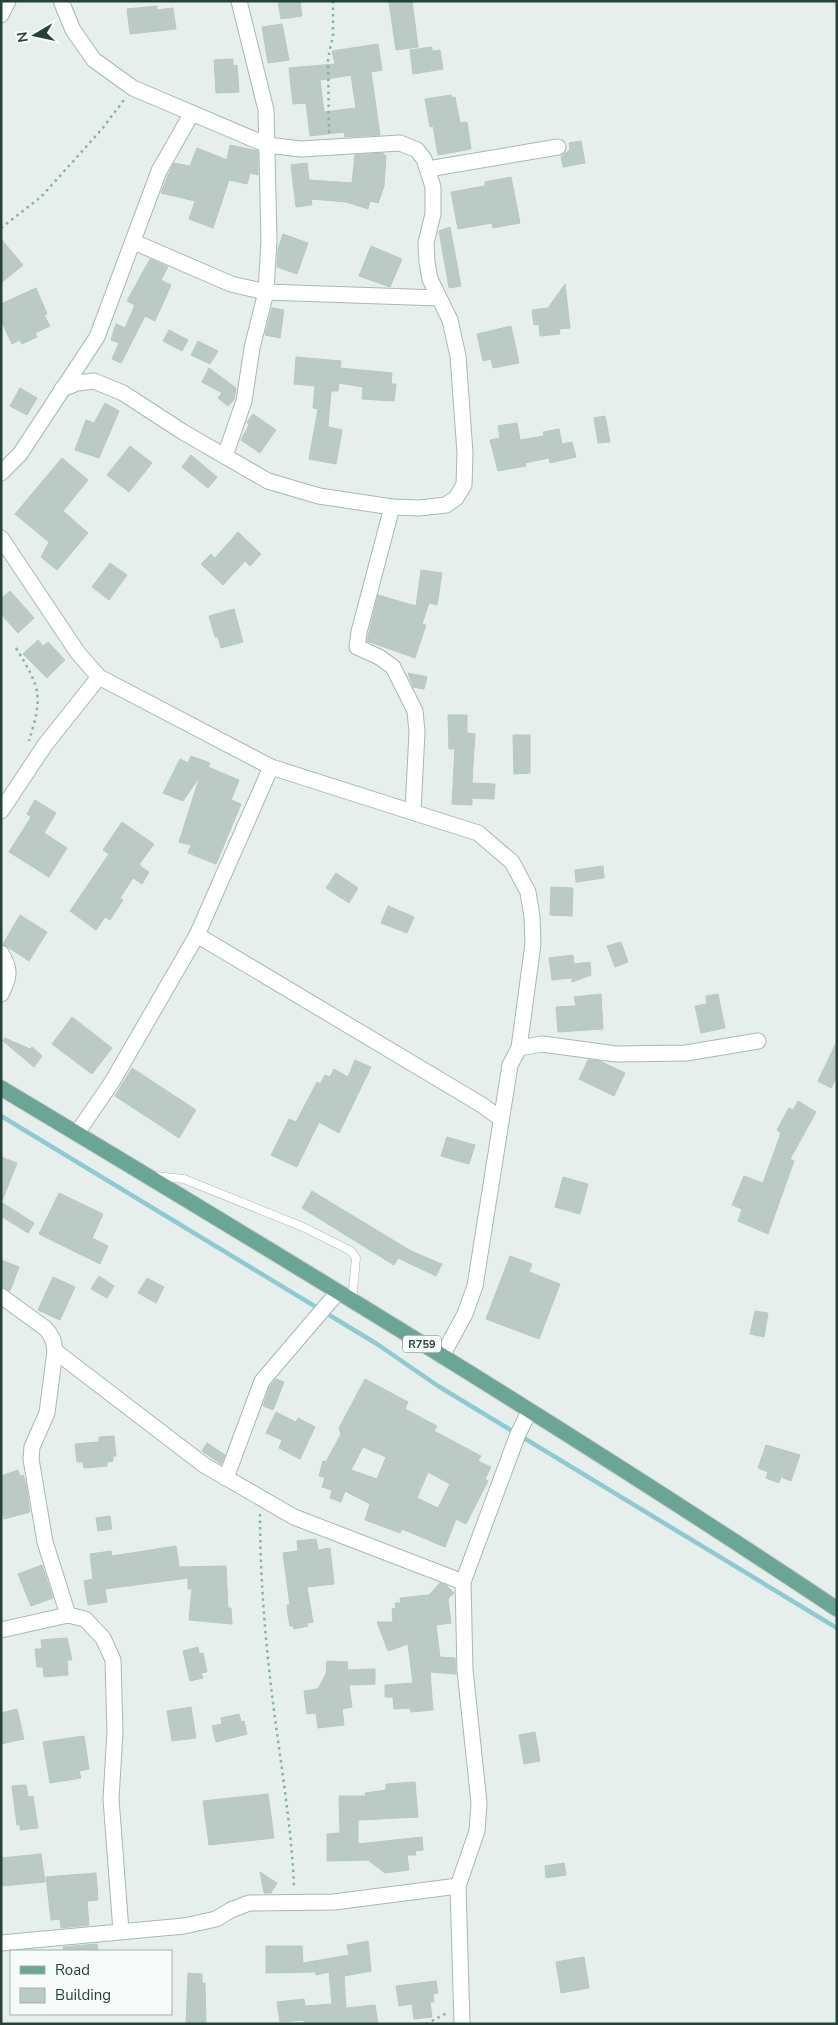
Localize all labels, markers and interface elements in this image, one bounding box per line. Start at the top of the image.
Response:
north arrow [10,10,60,60]
text: N [12,30,33,44]
road number: R759 [403,1336,441,1352]
legend [10,1950,172,2015]
text: Road [55,1960,90,1980]
text: Building [55,1985,111,2005]

